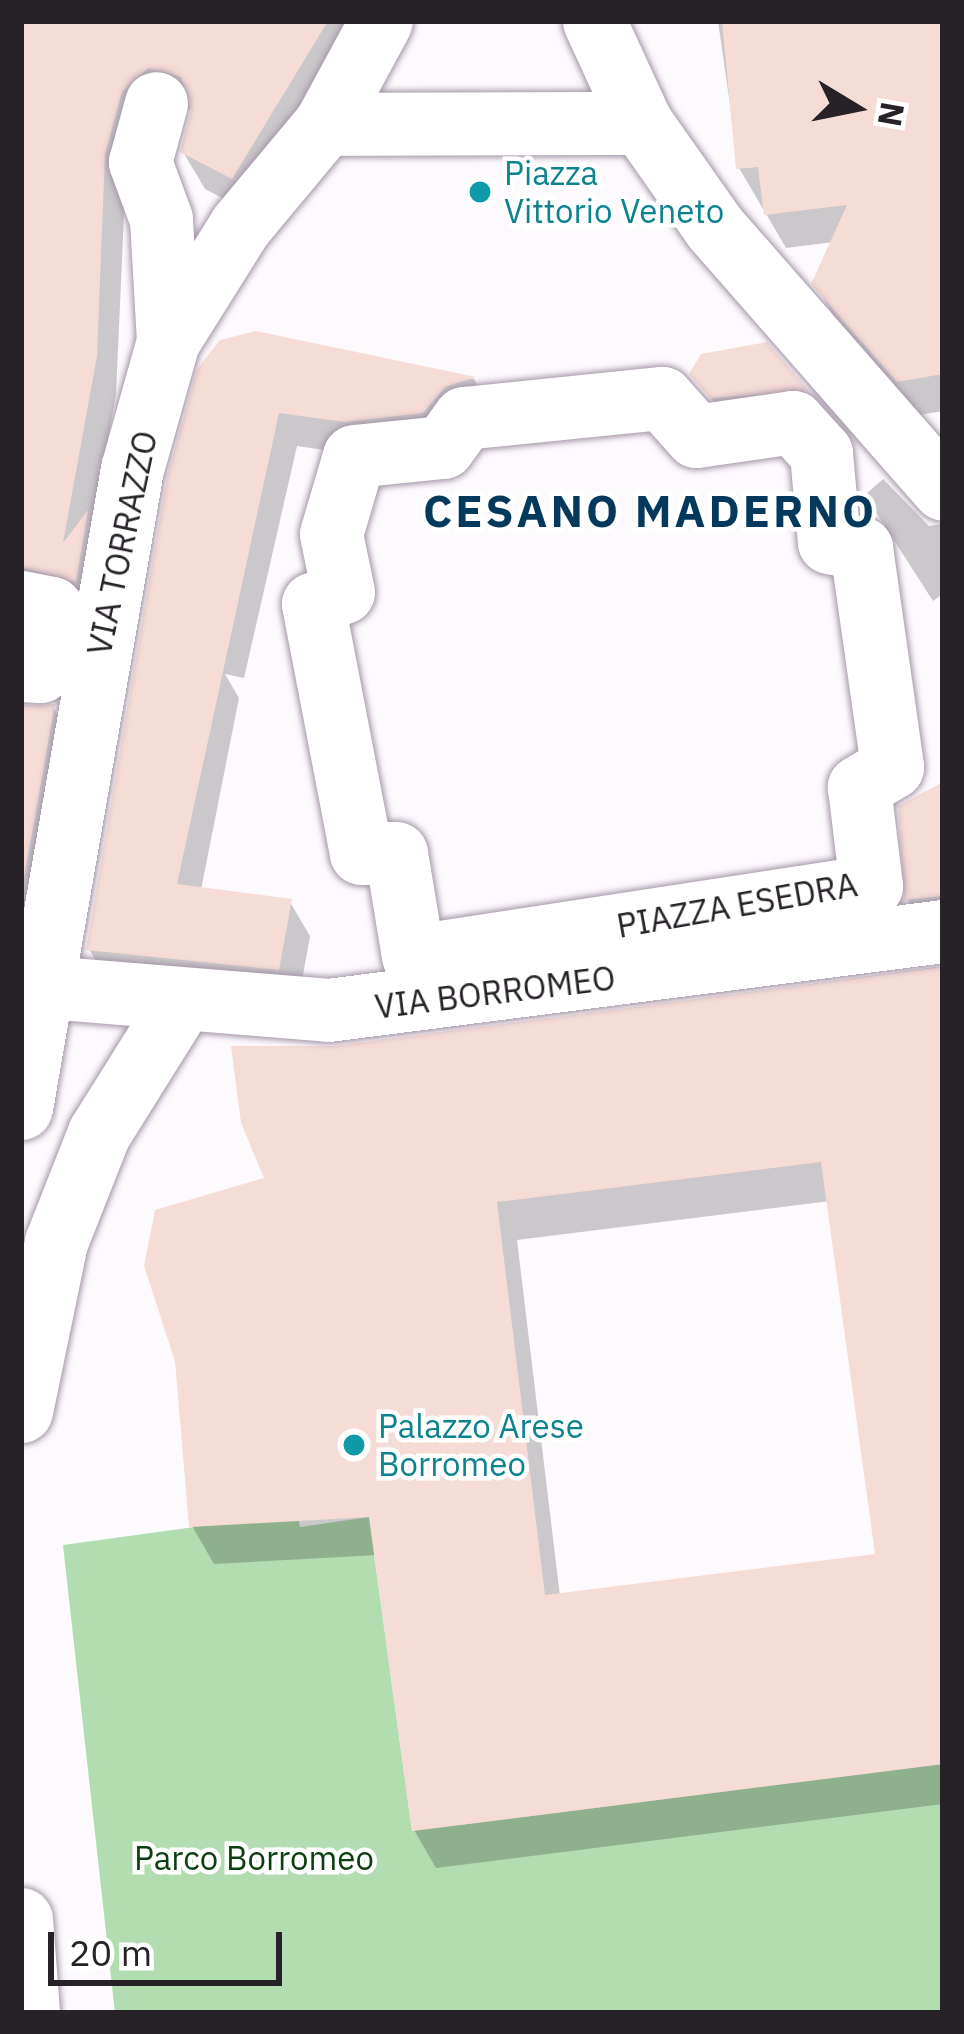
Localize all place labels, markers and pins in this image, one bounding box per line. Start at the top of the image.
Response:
place label: Piazza Vittorio Veneto [504,153,724,231]
marker: Piazza Vittorio Veneto [467,179,493,205]
place label: Palazzo Arese Borromeo [378,1406,584,1484]
marker: Palazzo Arese Borromeo [341,1432,367,1458]

